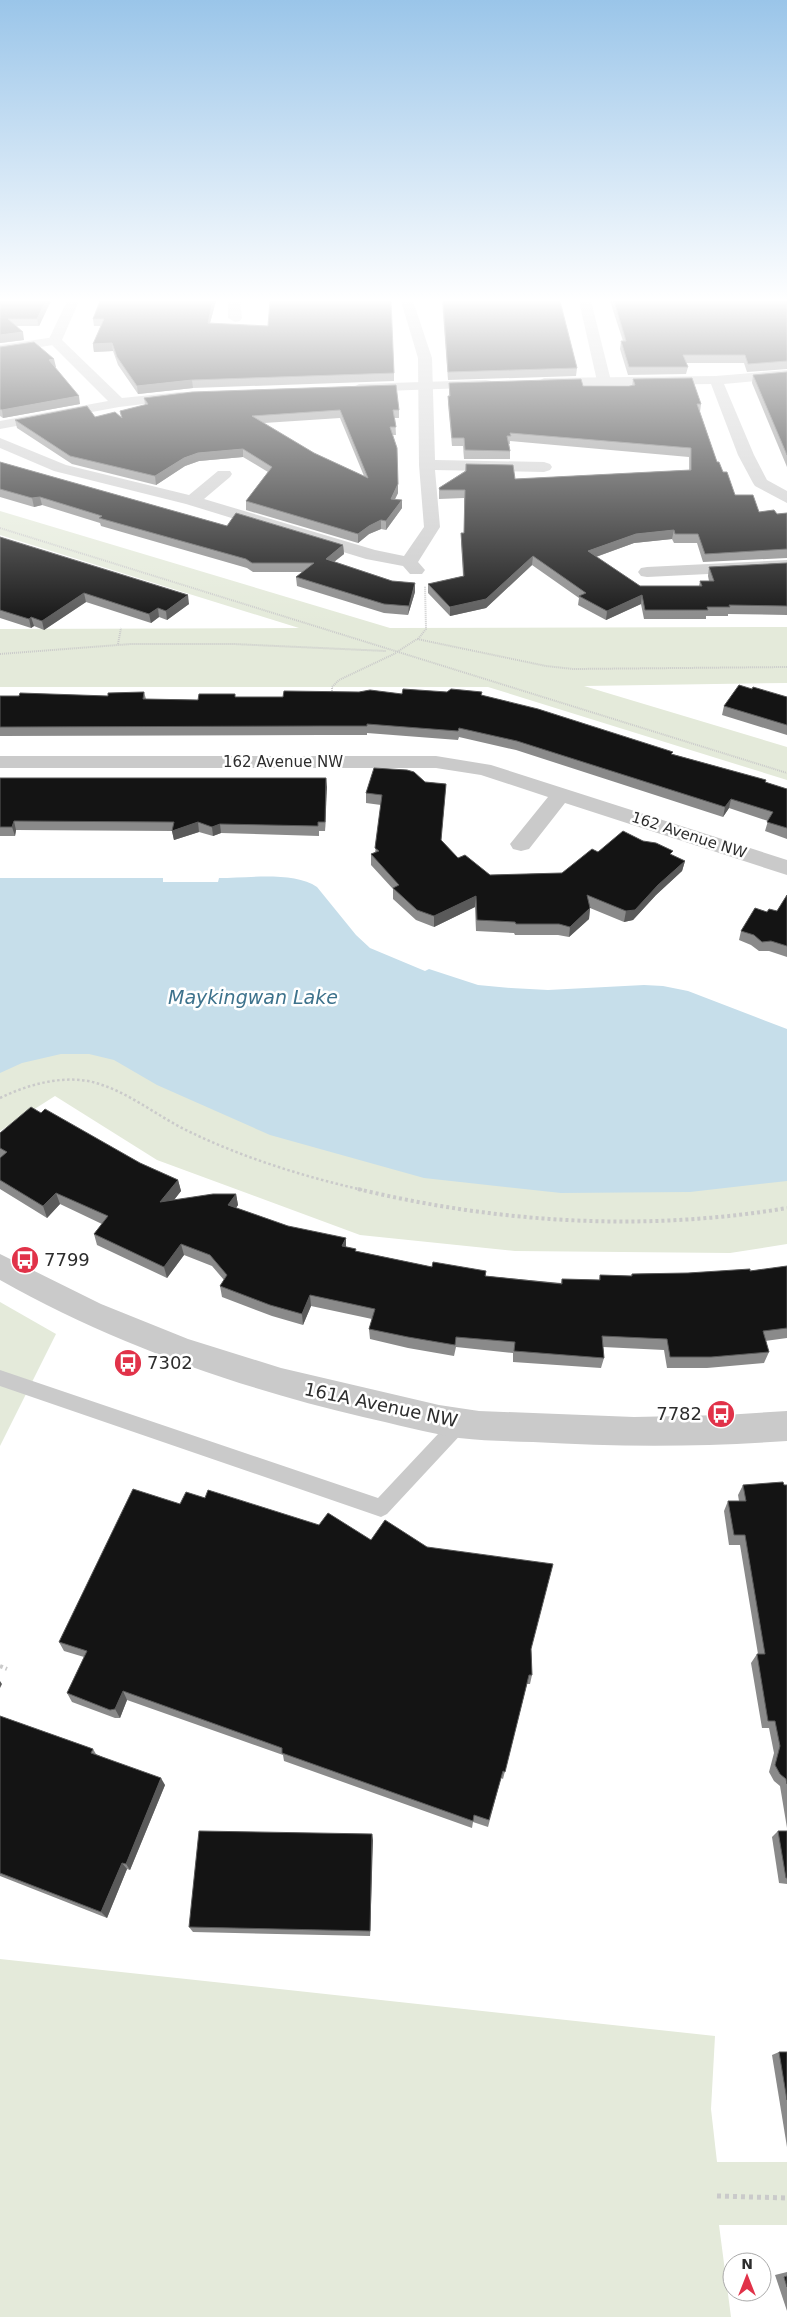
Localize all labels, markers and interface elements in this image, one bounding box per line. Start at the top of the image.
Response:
street label: 162 Avenue NW [223,753,343,771]
street label: 162 Avenue NW [629,808,749,862]
water label: Maykingwan Lake [168,986,338,1008]
bus stop icon: 7799 [10,1245,40,1275]
place label: 7799 [44,1249,90,1270]
bus stop icon: 7302 [113,1348,143,1378]
place label: 7302 [147,1352,193,1373]
street label: 161A Avenue NW [302,1378,460,1431]
bus stop icon: 7782 [706,1399,736,1429]
place label: 7782 [656,1403,702,1424]
north arrow [722,2252,772,2302]
text: N [741,2256,753,2272]

